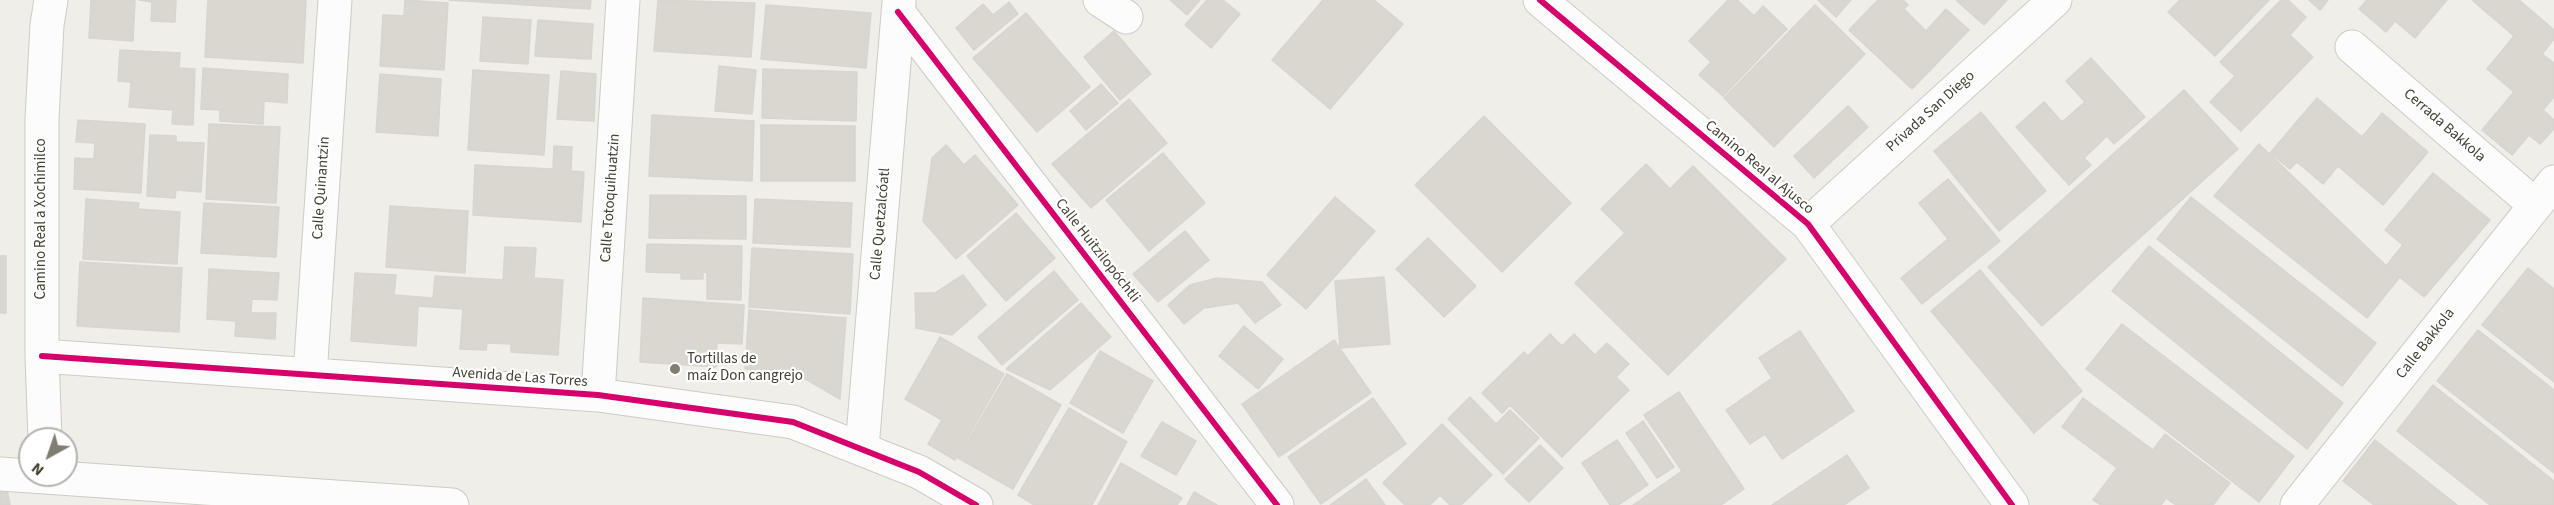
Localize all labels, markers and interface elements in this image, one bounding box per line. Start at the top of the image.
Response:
street label: Privada San Diego [1883,68,1979,156]
street label: Cerrada Bakkola [2399,85,2489,167]
street label: Camino Real al Ajusco [1701,117,1817,219]
street label: Calle Totoquihuatzin [598,133,624,263]
street label: Calle Quinantzin [309,136,335,240]
street label: Camino Real a Xochimilco [33,138,51,300]
street label: Calle Quetzalcóatl [867,167,895,281]
street label: Calle Huitzilopóchtli [1051,195,1143,307]
street label: Calle Bakkola [2393,305,2459,383]
place label: Tortillas de maíz Don cangrejo [687,351,803,386]
marker: Tortillas de maíz Don cangrejo [668,362,682,376]
street label: Avenida de Las Torres [452,364,588,392]
north arrow [18,427,78,487]
text: N [27,457,49,481]

